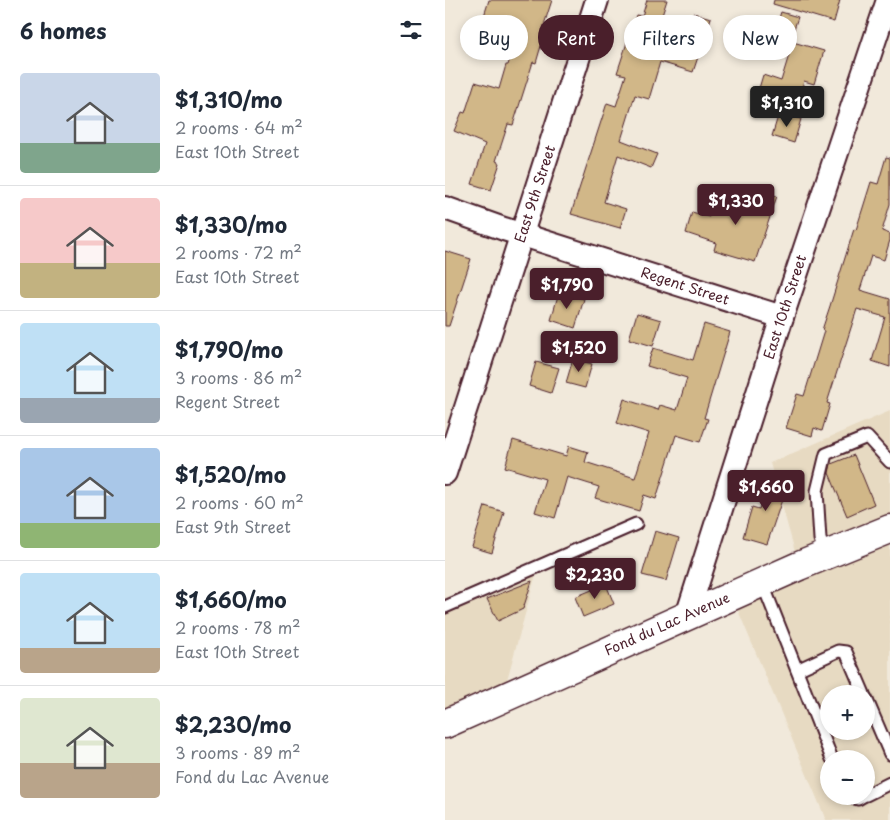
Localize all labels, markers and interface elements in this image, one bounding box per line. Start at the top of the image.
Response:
text: 6 homes [20,14,106,46]
chip: Buy [460,15,528,60]
chip: Rent [538,15,614,60]
chip: Filters [624,15,713,60]
chip: New [723,15,797,60]
icon: filters [397,16,425,44]
text: $1,310/mo [175,83,282,115]
pin: $1,310 [746,86,828,128]
text: $1,310 [761,90,813,114]
icon: home [60,93,120,153]
text: 2 rooms · 64 m² [175,115,303,139]
text: East 10th Street [175,139,299,163]
street label: East 9th Street [509,142,560,245]
pin: $1,330 [695,184,777,226]
text: $1,330 [708,188,764,212]
text: $1,330/mo [175,208,287,240]
icon: home [60,218,120,278]
text: 2 rooms · 72 m² [175,240,302,264]
street label: East 10th Street [758,252,811,362]
street label: Regent Street [638,261,732,310]
text: East 10th Street [175,264,299,288]
pin: $1,790 [526,268,608,310]
text: $1,790 [541,272,593,296]
pin: $1,520 [538,330,620,373]
text: $1,790/mo [175,333,283,365]
text: $1,520 [552,335,606,359]
icon: home [60,343,120,403]
text: 3 rooms · 86 m² [175,365,302,389]
text: Regent Street [175,389,280,413]
text: $1,520/mo [175,458,286,490]
icon: home [60,468,120,528]
pin: $1,660 [725,470,807,512]
text: $1,660 [738,474,794,498]
text: 2 rooms · 60 m² [175,490,304,514]
text: East 9th Street [175,514,291,538]
pin: $2,230 [554,558,636,600]
text: $2,230 [566,562,624,586]
text: $1,660/mo [175,583,287,615]
street label: Fond du Lac Avenue [601,586,733,661]
icon: home [60,593,120,653]
text: 2 rooms · 78 m² [175,615,301,639]
text: East 10th Street [175,639,299,663]
map controls [820,685,875,805]
button: + [820,685,875,740]
text: $2,230/mo [175,708,291,740]
icon: home [60,718,120,778]
text: 3 rooms · 89 m² [175,740,300,764]
button: − [820,750,875,805]
text: Fond du Lac Avenue [175,764,329,788]

